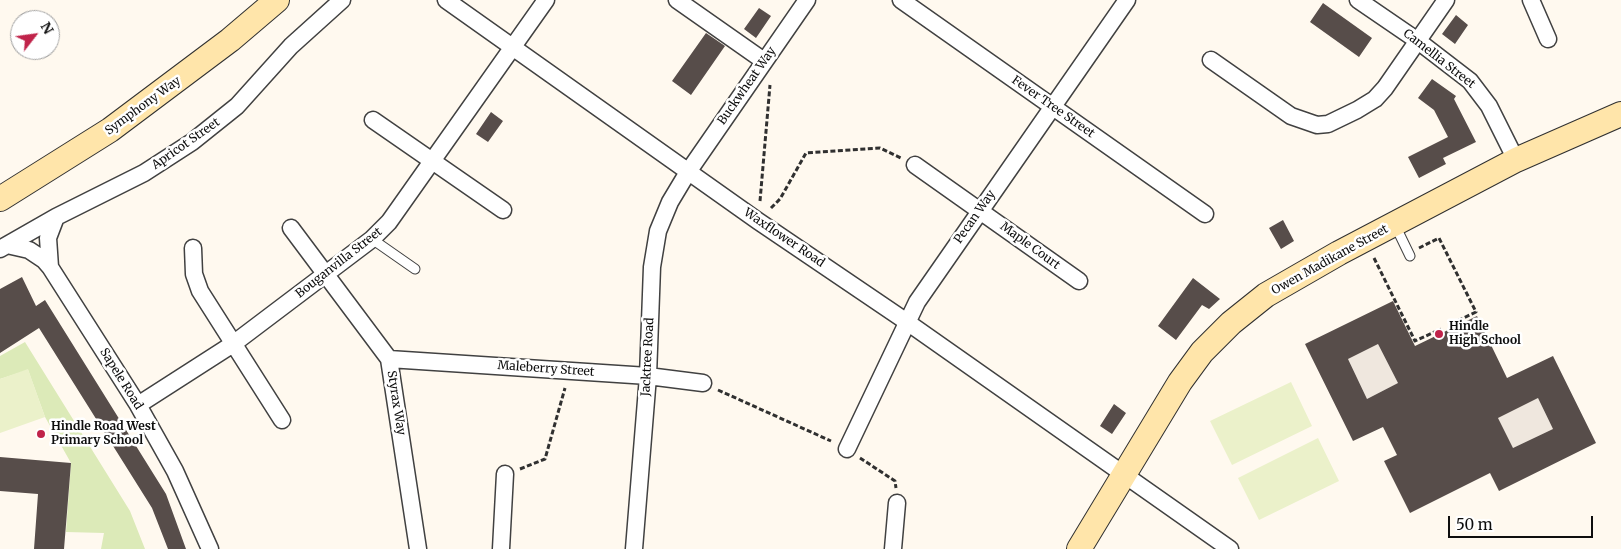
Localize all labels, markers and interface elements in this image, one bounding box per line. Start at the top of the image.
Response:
north arrow [10,10,60,60]
text: N [37,19,58,37]
street label: Camellia Street [1400,26,1478,92]
street label: Buckwheat Way [715,44,779,128]
street label: Fever Tree Street [1009,73,1097,141]
street label: Symphony Way [102,74,184,138]
street label: Apricot Street [149,115,223,173]
street label: Pecan Way [951,188,999,246]
street label: Waxflower Road [741,206,827,270]
street label: Maple Court [997,219,1063,273]
street label: Owen Madikane Street [1269,222,1391,298]
street label: Bouganvilla Street [293,225,385,301]
street label: Jacktree Road [639,317,657,397]
place label: Hindle High School [1449,320,1521,348]
marker: Hindle High School [1433,328,1445,340]
street label: Sapele Road [96,346,146,412]
street label: Maleberry Street [497,358,595,380]
street label: Styrax Way [384,370,408,436]
place label: Hindle Road West Primary School [51,420,156,448]
marker: Hindle Road West Primary School [35,428,47,440]
scale bar [1451,506,1596,538]
text: 50 m [1456,515,1493,534]

